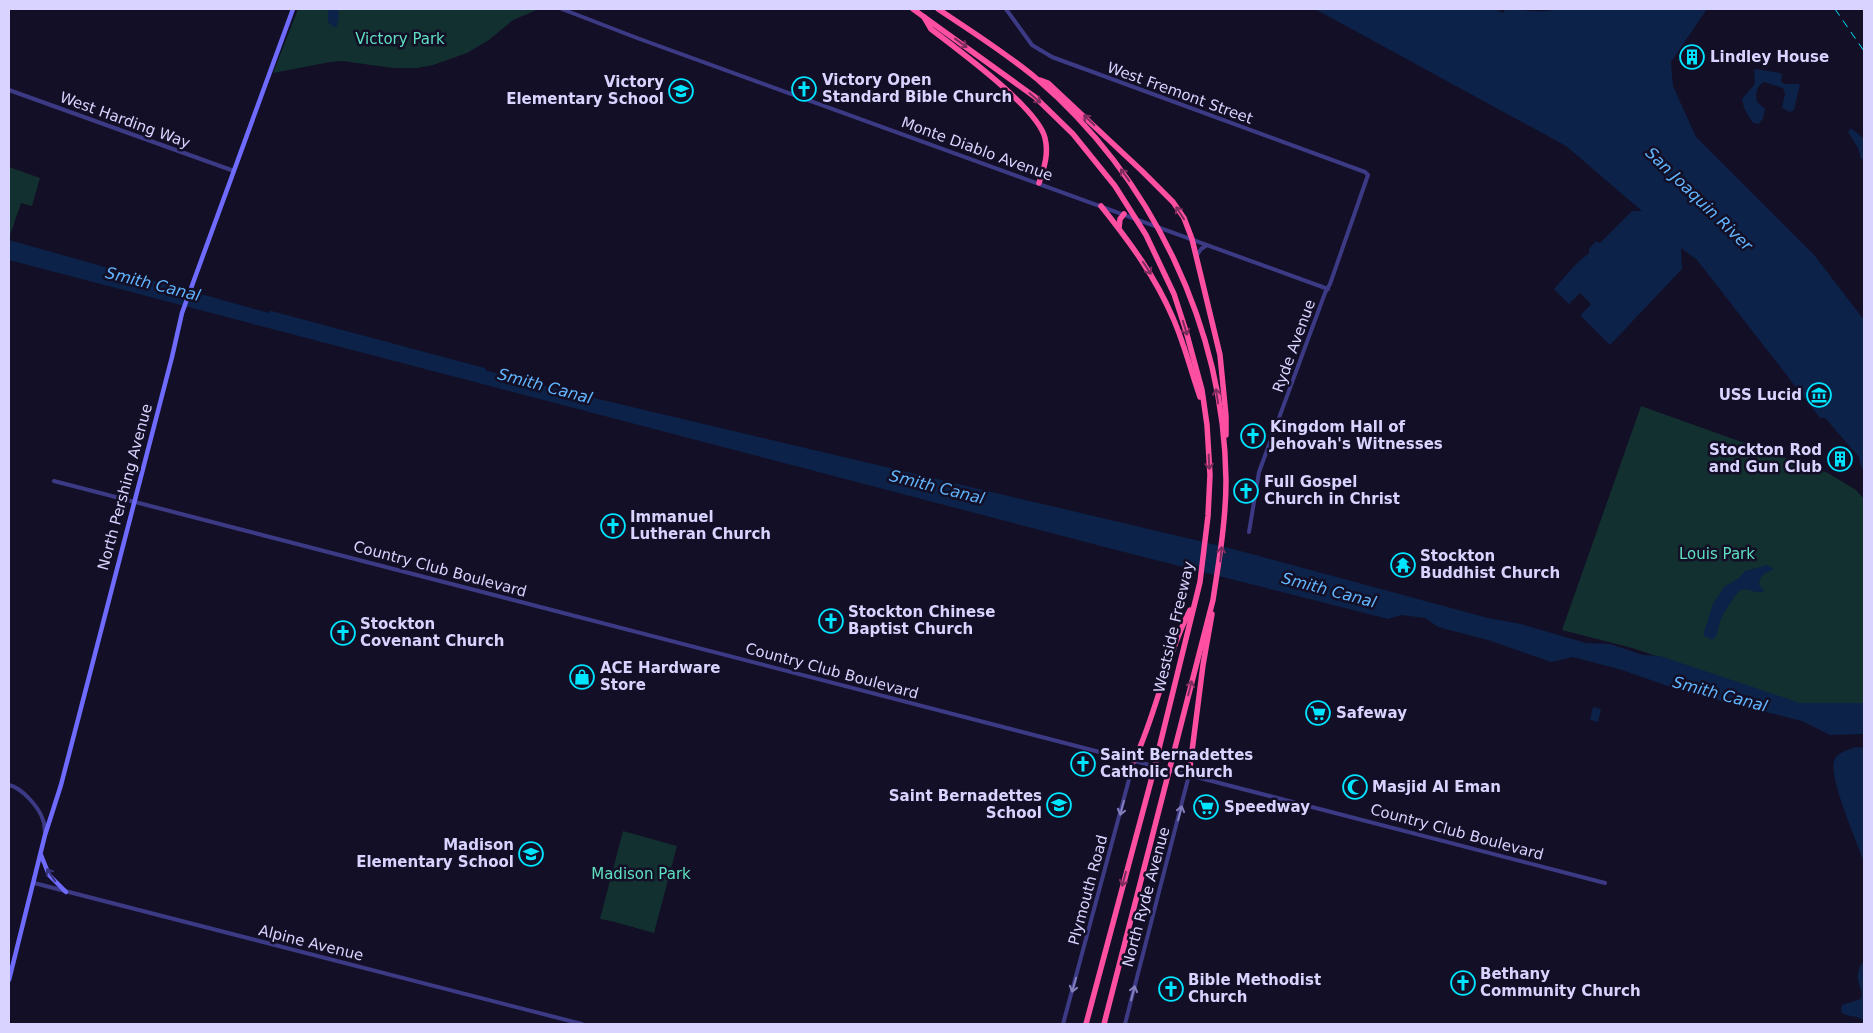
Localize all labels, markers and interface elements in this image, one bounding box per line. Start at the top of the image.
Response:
park label: Victory Park [355,30,445,48]
one-way arrow [954,38,968,48]
building icon: Lindley House [1679,44,1705,70]
place label: Lindley House [1710,48,1829,66]
street label: West Fremont Street [1105,58,1255,128]
place label: Victory Open Standard Bible Church [822,71,1012,106]
place label: Victory Elementary School [506,73,664,108]
church icon: Victory Open Standard Bible Church [791,76,817,102]
school or university icon: Victory Elementary School [668,78,694,104]
street label: West Harding Way [57,88,193,152]
one-way arrow [1029,92,1042,104]
street label: Monte Diablo Avenue [899,113,1055,185]
one-way arrow [1083,114,1095,126]
water label: San Joaquin River [1642,143,1757,256]
one-way arrow [1120,168,1130,182]
one-way arrow [1175,206,1185,220]
one-way arrow [1142,261,1152,275]
water label: Smith Canal [104,263,203,305]
street label: Ryde Avenue [1269,297,1319,395]
one-way arrow [1181,320,1191,336]
water label: Smith Canal [496,364,595,408]
museum icon: USS Lucid [1806,382,1832,408]
place label: USS Lucid [1719,386,1802,404]
one-way arrow [1212,389,1222,405]
street label: North Pershing Avenue [94,402,156,572]
place label: Kingdom Hall of Jehovah's Witnesses [1269,418,1443,453]
church icon: Kingdom Hall of Jehovah's Witnesses [1240,423,1266,449]
place label: Stockton Rod and Gun Club [1709,441,1822,476]
building icon: Stockton Rod and Gun Club [1827,446,1853,472]
one-way arrow [1205,454,1214,470]
water label: Smith Canal [888,466,987,508]
place label: Full Gospel Church in Christ [1264,473,1400,508]
church icon: Full Gospel Church in Christ [1233,478,1259,504]
place label: Immanuel Lutheran Church [630,508,771,543]
church icon: Immanuel Lutheran Church [600,513,626,539]
street label: Country Club Boulevard [351,537,529,601]
park label: Louis Park [1679,545,1755,563]
one-way arrow [1216,546,1226,562]
place label: Stockton Buddhist Church [1420,547,1560,582]
temple icon: Stockton Buddhist Church [1390,552,1416,578]
street label: Westside Freeway [1150,559,1198,695]
water label: Smith Canal [1280,568,1379,612]
place label: Stockton Chinese Baptist Church [848,603,995,638]
church icon: Stockton Chinese Baptist Church [818,608,844,634]
place label: Stockton Covenant Church [360,615,504,650]
church icon: Stockton Covenant Church [330,620,356,646]
street label: Country Club Boulevard [743,639,921,703]
place label: ACE Hardware Store [600,659,720,694]
shop icon: ACE Hardware Store [569,664,595,690]
water label: Smith Canal [1671,672,1770,716]
one-way arrow [1186,681,1195,697]
supermarket icon: Safeway [1305,700,1331,726]
place label: Safeway [1336,704,1407,722]
place label: Saint Bernadettes Catholic Church [1100,746,1253,781]
church icon: Saint Bernadettes Catholic Church [1070,751,1096,777]
mosque icon: Masjid Al Eman [1342,774,1368,800]
place label: Masjid Al Eman [1372,778,1501,796]
place label: Saint Bernadettes School [889,787,1042,822]
school or university icon: Saint Bernadettes School [1046,792,1072,818]
supermarket icon: Speedway [1193,794,1219,820]
place label: Speedway [1224,798,1310,816]
one-way arrow [1117,799,1126,815]
street label: Country Club Boulevard [1368,800,1546,864]
one-way arrow [1175,805,1185,821]
street label: North Ryde Avenue [1119,825,1173,969]
street label: Plymouth Road [1065,833,1111,947]
place label: Madison Elementary School [356,836,514,871]
school or university icon: Madison Elementary School [518,841,544,867]
park label: Madison Park [591,865,691,883]
one-way arrow [45,868,56,882]
one-way arrow [1119,871,1128,887]
street label: Alpine Avenue [257,921,365,965]
place label: Bethany Community Church [1480,965,1641,1000]
church icon: Bethany Community Church [1450,970,1476,996]
place label: Bible Methodist Church [1188,971,1321,1006]
church icon: Bible Methodist Church [1158,976,1184,1002]
one-way arrow [1068,977,1078,993]
one-way arrow [1129,985,1138,1001]

